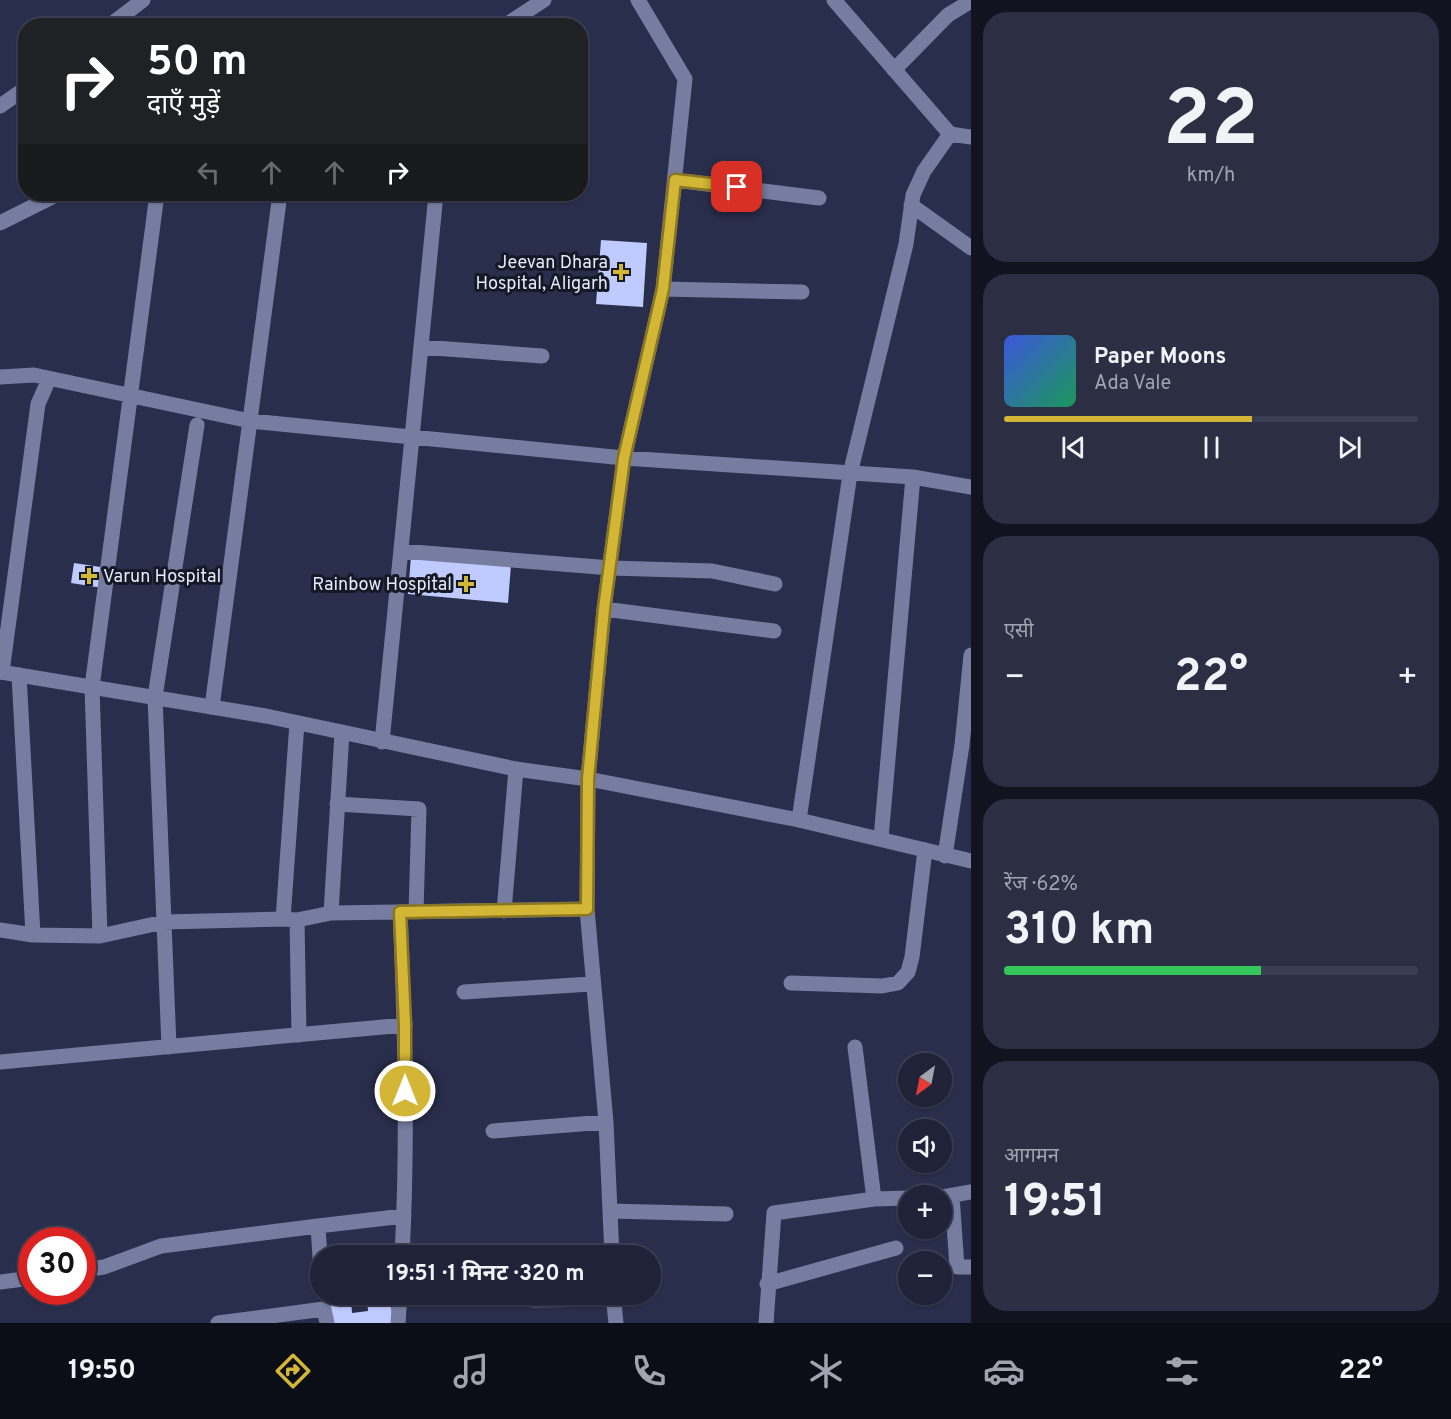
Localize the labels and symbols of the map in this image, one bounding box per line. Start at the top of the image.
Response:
pin [711,161,762,212]
place label: Jeevan Dhara Hospital, Aligarh [475,252,608,296]
marker: Jeevan Dhara Hospital, Aligarh [612,263,630,281]
place label: Varun Hospital [103,566,221,589]
marker: Varun Hospital [80,567,98,585]
place label: Rainbow Hospital [312,574,452,597]
marker: Rainbow Hospital [457,575,475,593]
north arrow [898,1053,952,1107]
position arrow [373,1059,437,1123]
speed limit sign: 30 [18,1227,96,1305]

